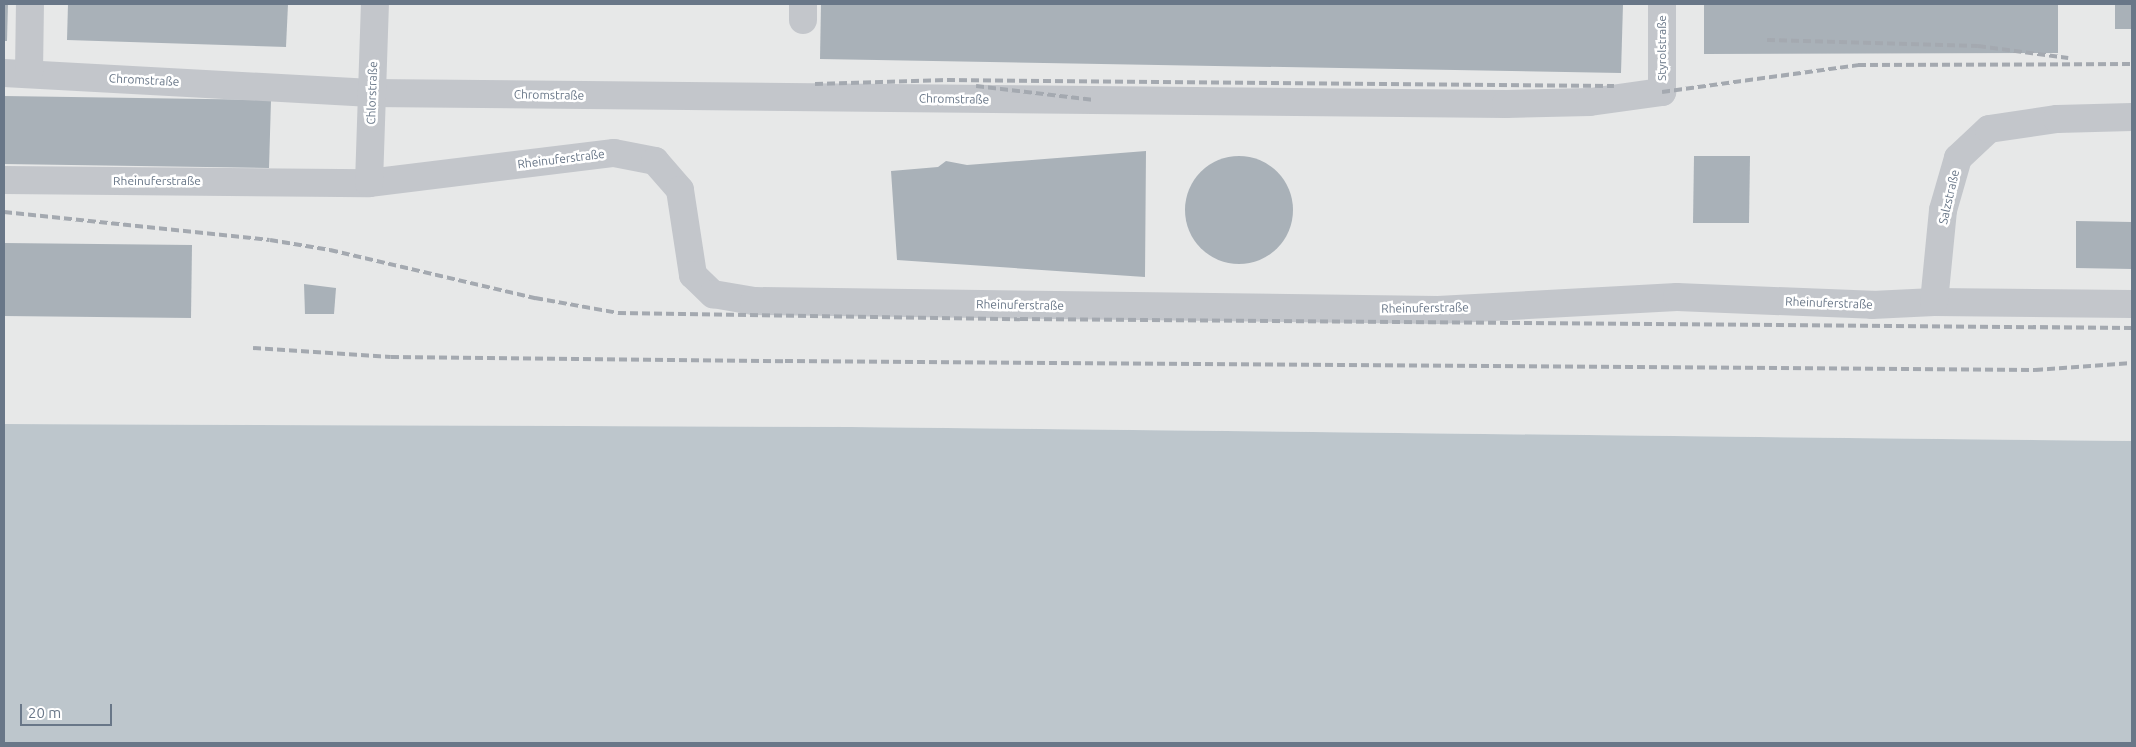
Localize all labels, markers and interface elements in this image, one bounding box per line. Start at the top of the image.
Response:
street label: Styrolstraße [1655,15,1669,81]
street label: Chlorstraße [364,61,380,125]
street label: Chromstraße [108,71,180,89]
street label: Chromstraße [514,87,584,103]
street label: Chromstraße [919,91,989,107]
street label: Rheinuferstraße [517,147,605,171]
street label: Salzstraße [1936,168,1962,226]
street label: Rheinuferstraße [113,174,201,188]
street label: Rheinuferstraße [1785,294,1873,312]
street label: Rheinuferstraße [976,297,1064,313]
street label: Rheinuferstraße [1381,300,1469,316]
scale bar [22,694,115,726]
text: 20 m [28,704,61,721]

